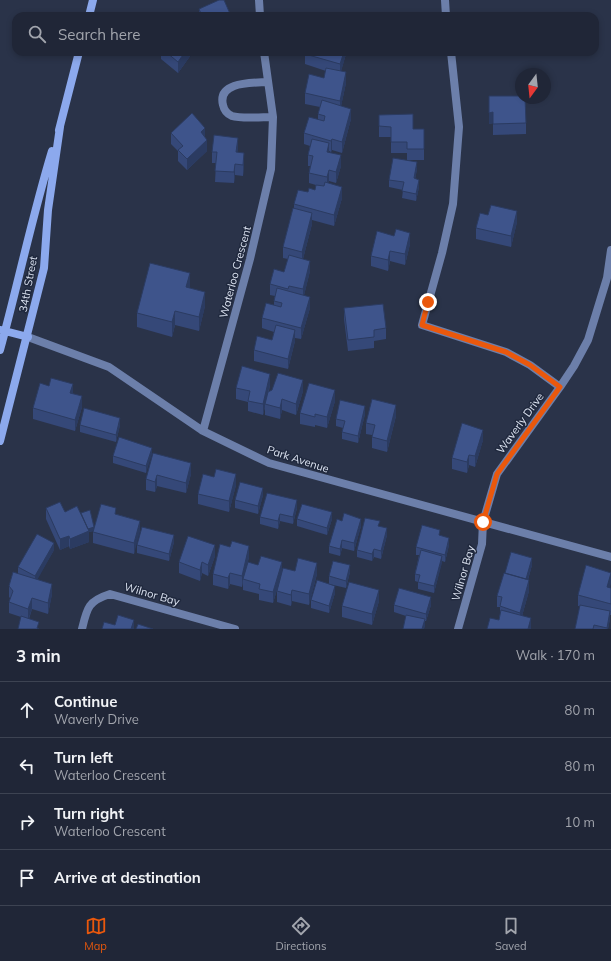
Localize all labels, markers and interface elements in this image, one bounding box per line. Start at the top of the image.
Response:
search box [12,12,599,56]
icon: search [26,23,48,45]
text: Search here [58,25,140,44]
north arrow [515,68,551,104]
street label: Waterloo Crescent [216,224,254,319]
street label: 34th Street [16,255,40,313]
route end [419,293,437,311]
street label: Waverly Drive [493,390,547,456]
street label: Park Avenue [265,442,331,476]
route start [474,513,492,531]
street label: Wilnor Bay [448,544,478,602]
street label: Wilnor Bay [123,579,181,609]
text: 3 min [16,645,61,666]
text: Walk · 170 m [516,647,595,663]
text: Continue [54,692,117,711]
icon: ahead [16,699,38,721]
text: 80 m [565,702,595,718]
text: Waverly Drive [54,711,139,727]
text: Turn left [54,748,113,767]
icon: left [16,755,38,777]
text: 80 m [565,758,595,774]
text: Waterloo Crescent [54,767,166,783]
text: Turn right [54,804,124,823]
icon: right [16,811,38,833]
text: 10 m [565,814,595,830]
text: Waterloo Crescent [54,823,166,839]
icon: arrive [16,867,38,889]
text: Arrive at destination [54,868,201,887]
tab: Map [84,915,107,953]
tab: Directions [276,915,326,953]
tab: Saved [495,915,527,953]

